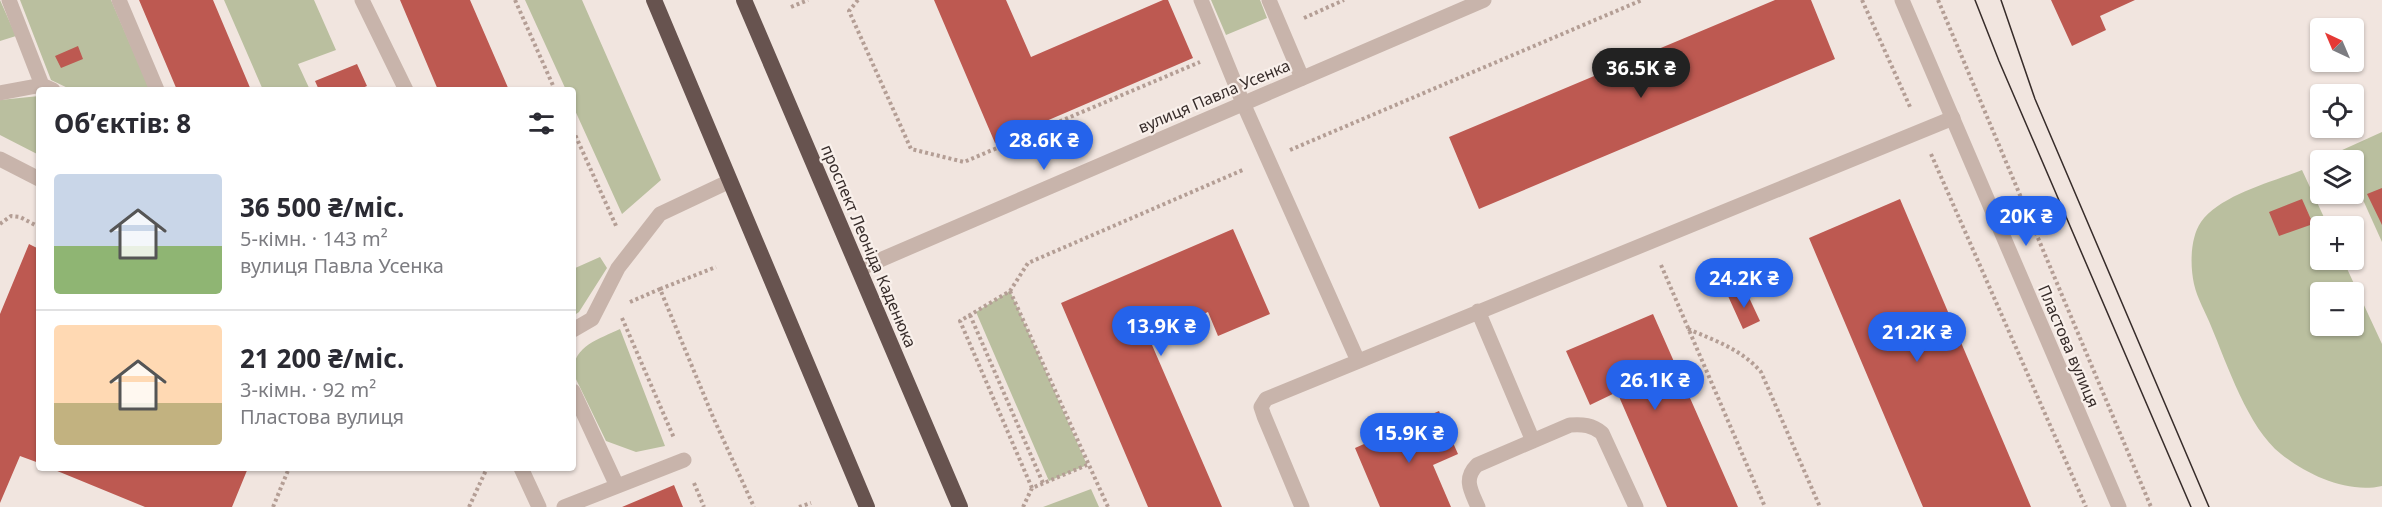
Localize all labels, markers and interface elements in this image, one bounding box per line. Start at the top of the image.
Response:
north arrow [2310,18,2364,72]
map controls [2310,18,2364,336]
pin: 36.5K ₴ [1586,48,1696,99]
street label: вулиця Павла Усенка [1135,54,1293,138]
text: 36.5K ₴ [1606,54,1676,81]
button: locate [2310,84,2364,138]
text: Об’єктів: 8 [54,105,191,141]
icon: filters [525,107,558,140]
pin: 28.6K ₴ [989,120,1099,171]
text: 28.6K ₴ [1009,126,1079,153]
street label: проспект Леоніда Каденюка [816,141,922,351]
button: layers [2310,150,2364,204]
text: 36 500 ₴/міс. [240,189,404,225]
pin: 20K ₴ [1984,196,2068,247]
icon: home [102,198,174,270]
text: 20K ₴ [2000,202,2052,229]
button: + [2310,216,2364,270]
text: 5-кімн. · 143 m² [240,225,388,252]
text: вулиця Павла Усенка [240,252,444,279]
pin: 24.2K ₴ [1689,258,1799,309]
text: 24.2K ₴ [1709,264,1779,291]
street label: Пластова вулиця [2033,281,2105,411]
button: − [2310,282,2364,336]
pin: 13.9K ₴ [1106,306,1216,357]
text: 13.9K ₴ [1126,312,1196,339]
pin: 21.2K ₴ [1862,312,1972,363]
text: 21.2K ₴ [1882,318,1952,345]
text: 21 200 ₴/міс. [240,340,404,376]
icon: home [102,349,174,421]
pin: 26.1K ₴ [1600,360,1710,411]
text: 26.1K ₴ [1620,366,1690,393]
text: 3-кімн. · 92 m² [240,376,376,403]
text: Пластова вулиця [240,403,404,430]
pin: 15.9K ₴ [1354,413,1464,464]
text: 15.9K ₴ [1374,419,1444,446]

